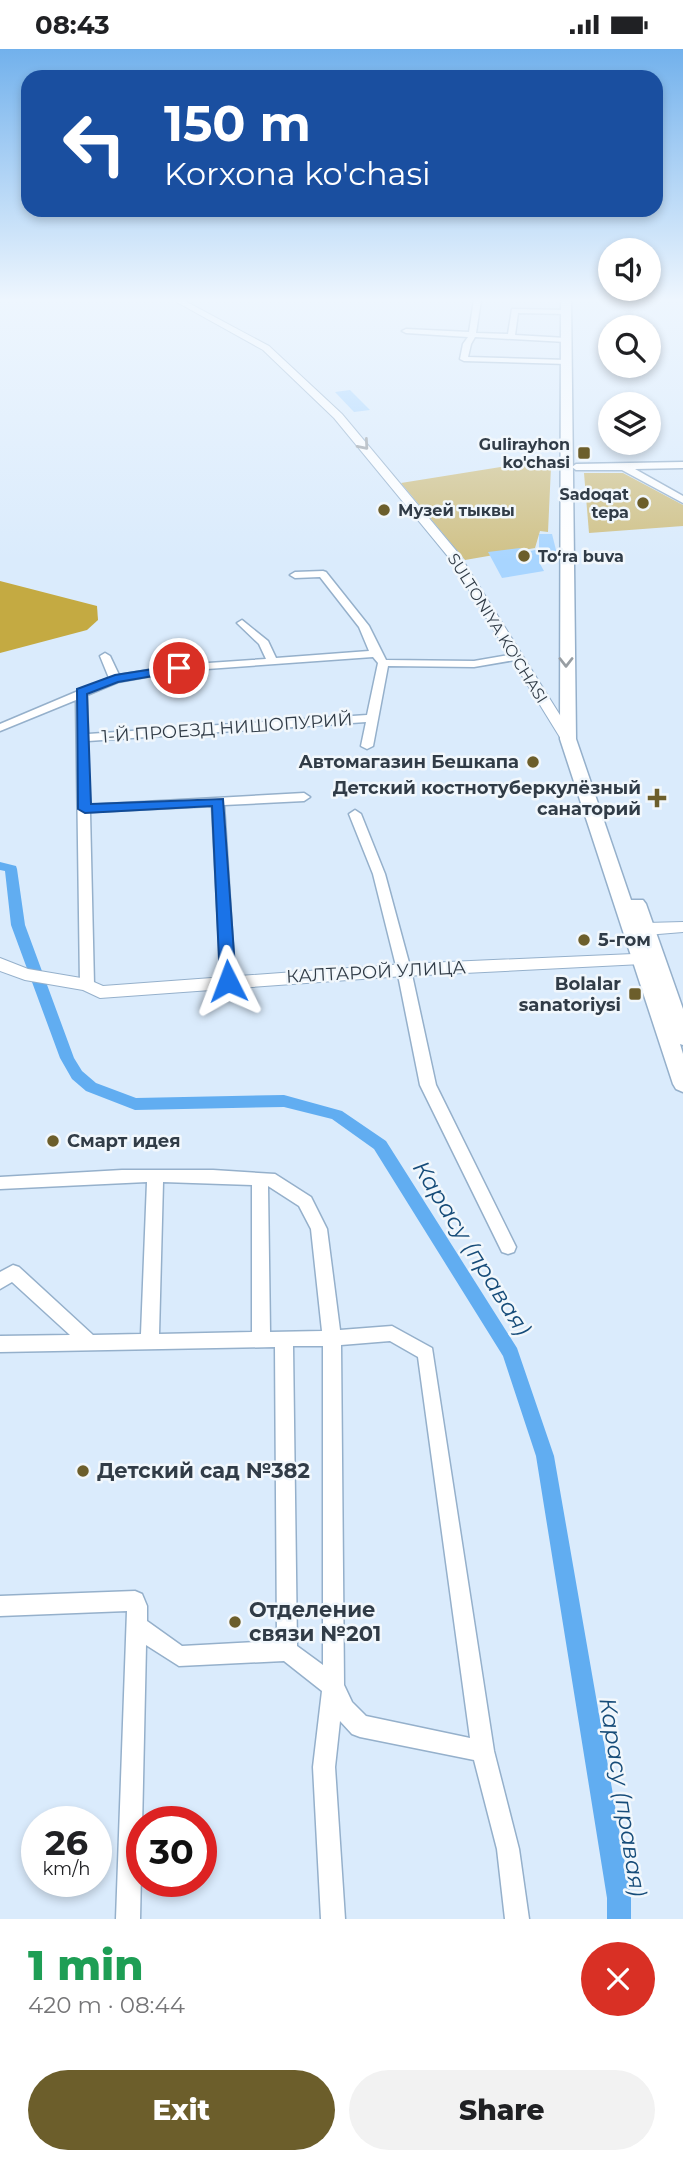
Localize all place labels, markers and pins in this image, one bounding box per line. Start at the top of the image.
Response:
place label: Gulirayhon ko'chasi [479,435,570,472]
marker: Gulirayhon ko'chasi [576,445,592,461]
place label: Sadoqat tepa [559,485,629,522]
marker: Sadoqat tepa [635,495,651,511]
place label: Музей тыквы [398,501,515,520]
marker: Музей тыквы [376,502,392,518]
place label: To‘ra buva [538,547,624,566]
marker: To‘ra buva [516,548,532,564]
pin [149,638,209,698]
place label: Автомагазин Бешкапа [298,751,519,773]
marker: Автомагазин Бешкапа [525,754,541,770]
place label: Детский костнотуберкулёзный санаторий [333,777,641,820]
marker: Детский костнотуберкулёзный санаторий [647,788,667,808]
place label: 5-гом [598,929,651,951]
marker: 5-гом [576,932,592,948]
place label: Bolalar sanatoriysi [519,973,621,1016]
marker: Bolalar sanatoriysi [627,986,643,1002]
place label: Смарт идея [67,1130,180,1152]
marker: Смарт идея [45,1133,61,1149]
place label: Детский сад №382 [97,1458,310,1483]
marker: Детский сад №382 [75,1463,91,1479]
place label: Отделение связи №201 [249,1597,381,1646]
marker: Отделение связи №201 [227,1614,243,1630]

